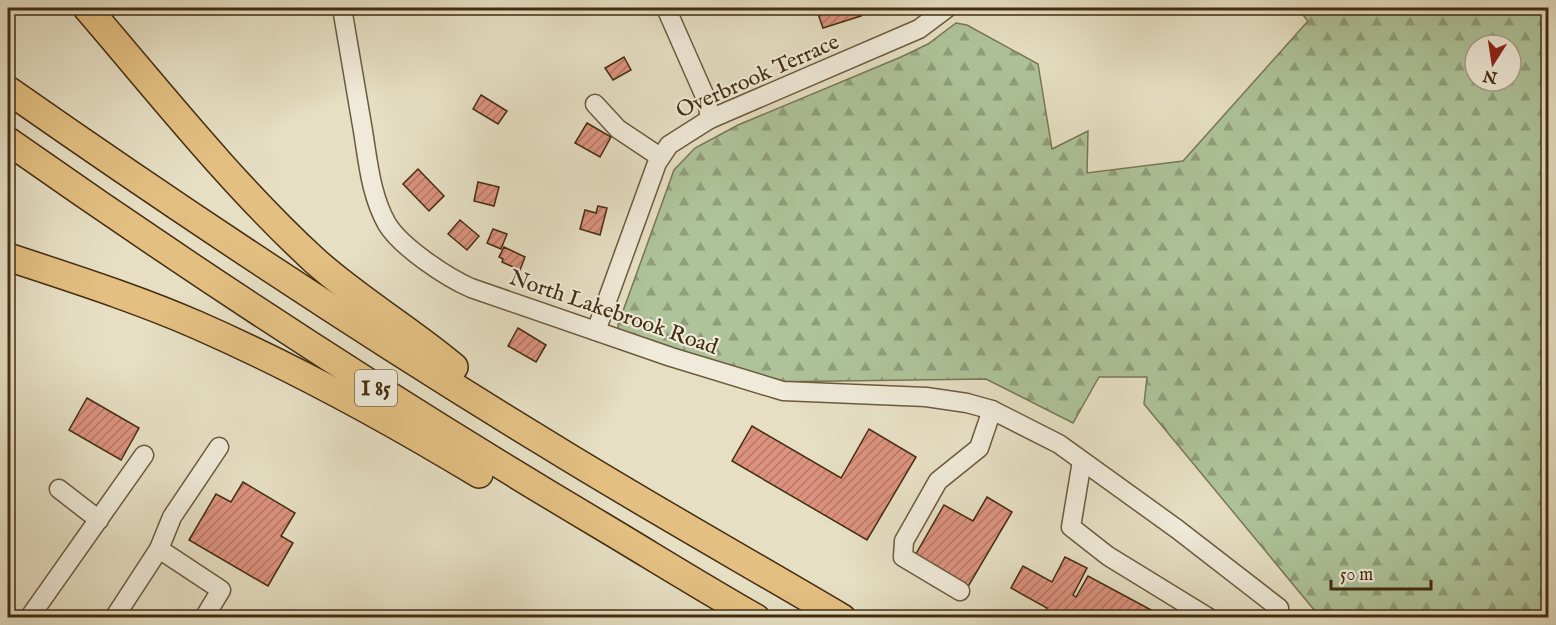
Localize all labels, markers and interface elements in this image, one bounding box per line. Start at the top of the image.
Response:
street label: Overbrook Terrace [672,28,844,125]
north arrow [1463,33,1523,93]
text: N [1481,64,1500,87]
street label: North Lakebrook Road [505,264,722,362]
road number: I 85 [355,370,397,406]
scale bar [1331,553,1432,591]
text: 50 m [1340,564,1373,587]

